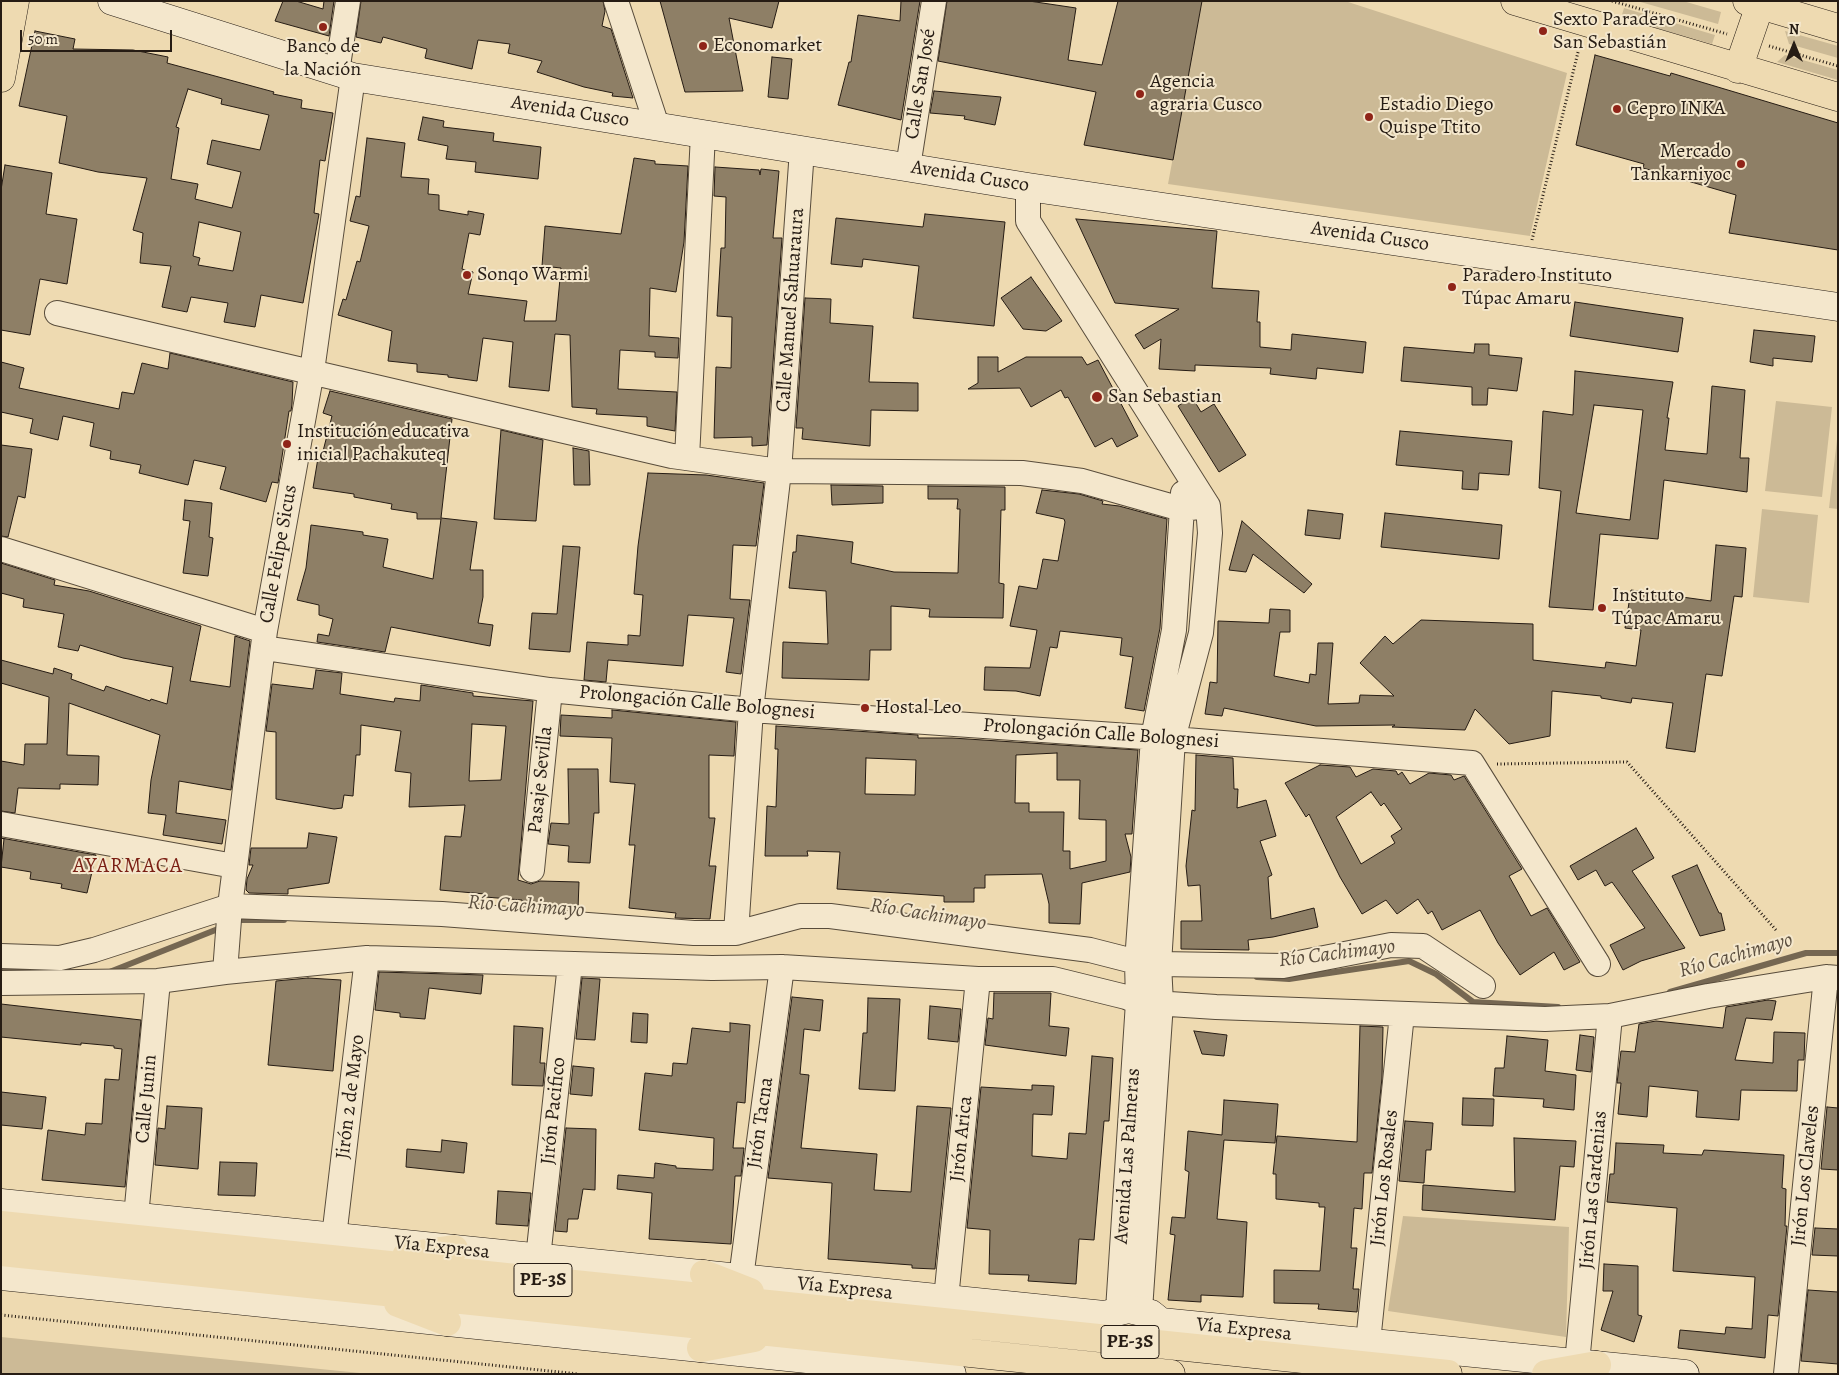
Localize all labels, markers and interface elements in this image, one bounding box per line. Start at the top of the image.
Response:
place label: Sexto Paradero San Sebastián [1553,8,1676,55]
scale bar [22,20,175,52]
north arrow [1769,20,1819,70]
text: N [1789,20,1799,39]
marker: Banco de la Nación [317,21,329,33]
marker: Sexto Paradero San Sebastián [1537,25,1549,37]
street label: Calle San José [900,27,942,141]
text: 50 m [28,29,58,49]
place label: Economarket [713,34,822,58]
place label: Banco de la Nación [285,35,361,82]
marker: Economarket [697,40,709,52]
place label: Agencia agraria Cusco [1150,70,1262,117]
marker: Agencia agraria Cusco [1134,88,1146,100]
street label: Avenida Cusco [509,91,631,133]
place label: Estadio Diego Quispe Ttito [1379,93,1494,140]
place label: Cepro INKA [1627,97,1726,121]
marker: Cepro INKA [1611,103,1623,115]
marker: Estadio Diego Quispe Ttito [1363,111,1375,123]
place label: Mercado Tankarniyoc [1631,140,1731,187]
street label: Avenida Cusco [909,156,1031,198]
marker: Mercado Tankarniyoc [1735,158,1747,170]
street label: Calle Manuel Sahuaraura [772,207,810,413]
street label: Avenida Cusco [1309,217,1431,257]
place label: Sonqo Warmi [477,263,589,287]
place label: Paradero Instituto Túpac Amaru [1462,264,1612,311]
marker: Sonqo Warmi [461,269,473,281]
marker: Paradero Instituto Túpac Amaru [1446,281,1458,293]
place label: San Sebastian [1108,385,1222,409]
marker: San Sebastian [1090,390,1104,404]
place label: Institución educativa inicial Pachakuteq [297,420,470,467]
marker: Institución educativa inicial Pachakuteq [281,438,293,450]
street label: Calle Felipe Sicus [255,483,303,625]
place label: Instituto Túpac Amaru [1612,584,1721,631]
marker: Instituto Túpac Amaru [1596,602,1608,614]
street label: Prolongación Calle Bolognesi [578,681,816,725]
place label: Hostal Leo [875,696,961,720]
marker: Hostal Leo [859,702,871,714]
street label: Prolongación Calle Bolognesi [982,714,1220,754]
street label: Pasaje Sevilla [523,725,559,835]
district label: AYARMACA [72,854,184,880]
water label: Río Cachimayo [467,890,585,924]
water label: Río Cachimayo [868,893,988,937]
water label: Río Cachimayo [1676,928,1796,984]
water label: Río Cachimayo [1277,934,1397,974]
street label: Jirón 2 de Mayo [331,1033,371,1161]
street label: Calle Junin [131,1054,163,1144]
street label: Jirón Pacifico [536,1056,572,1166]
street label: Avenida Las Palmeras [1110,1067,1146,1245]
street label: Jirón Tacna [743,1076,779,1170]
street label: Jirón Arica [946,1095,978,1183]
street label: Jirón Los Claveles [1787,1104,1825,1248]
street label: Jirón Los Rosales [1366,1109,1404,1247]
street label: Jirón Las Gardenias [1575,1110,1613,1270]
street label: Vía Expresa [393,1231,491,1265]
road number: PE-3S [514,1264,572,1296]
street label: Vía Expresa [796,1272,894,1306]
street label: Vía Expresa [1195,1313,1293,1347]
road number: PE-3S [1101,1325,1159,1358]

